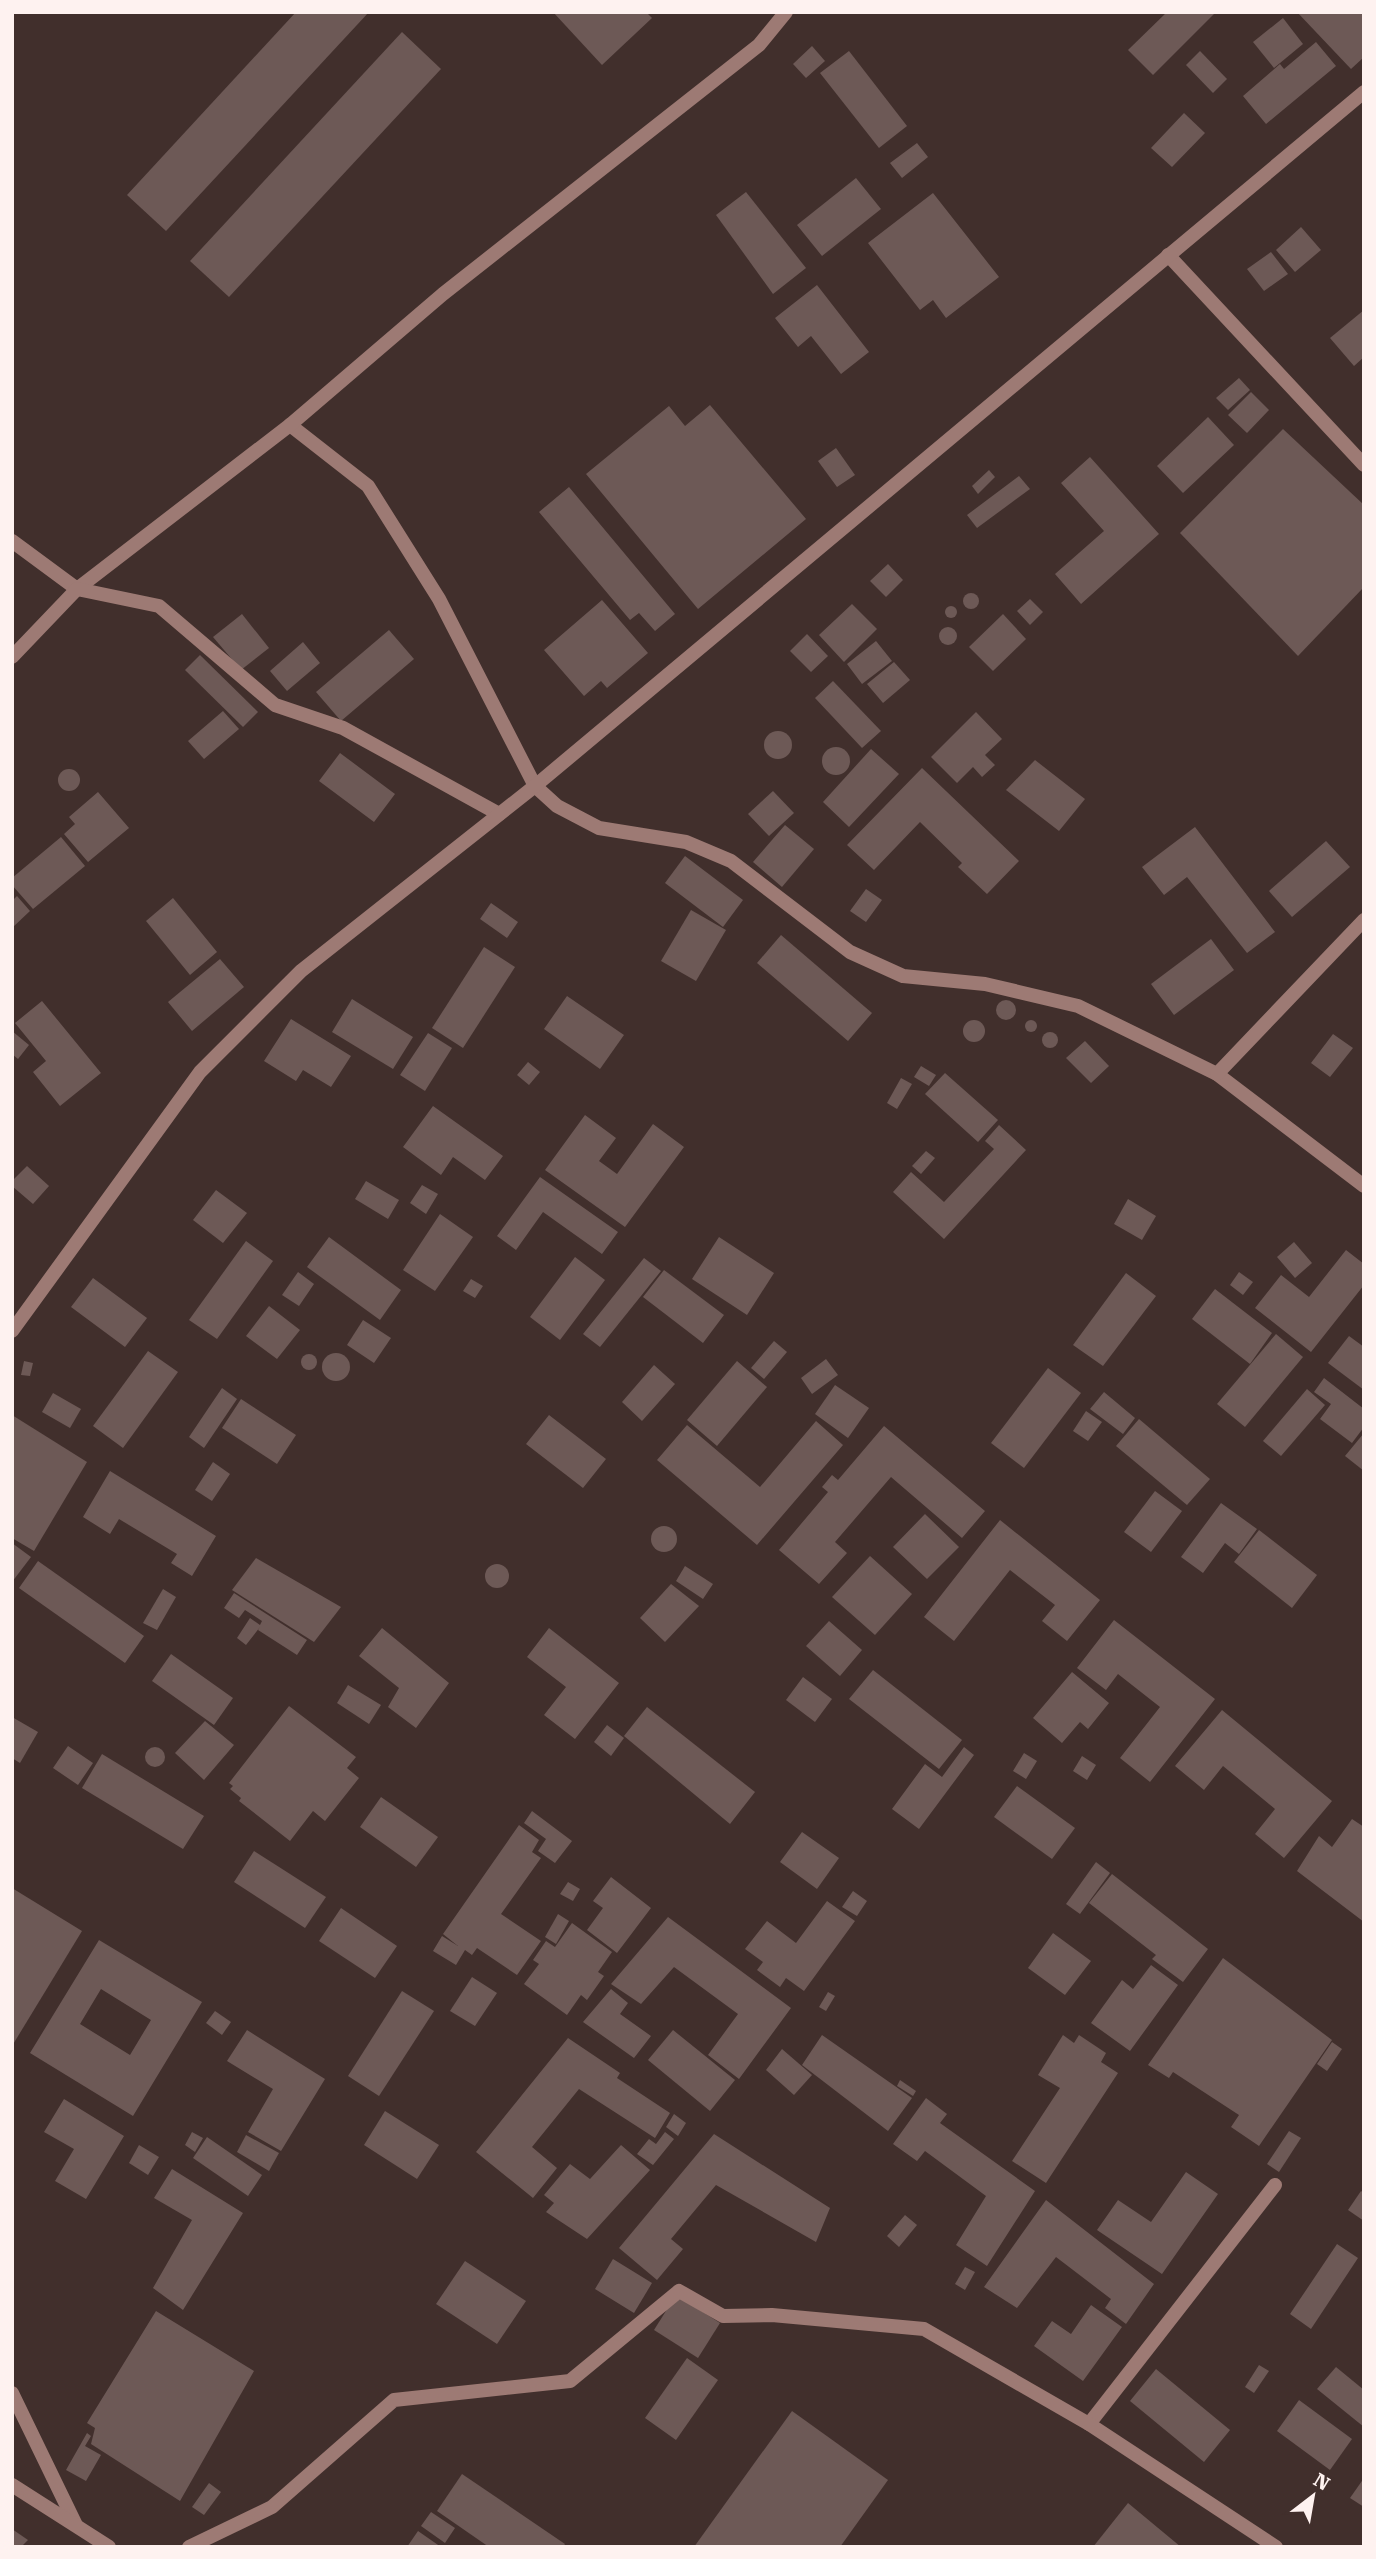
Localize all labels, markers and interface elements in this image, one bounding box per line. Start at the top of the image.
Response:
north arrow [1278,2461,1348,2531]
text: N [1309,2468,1334,2496]

